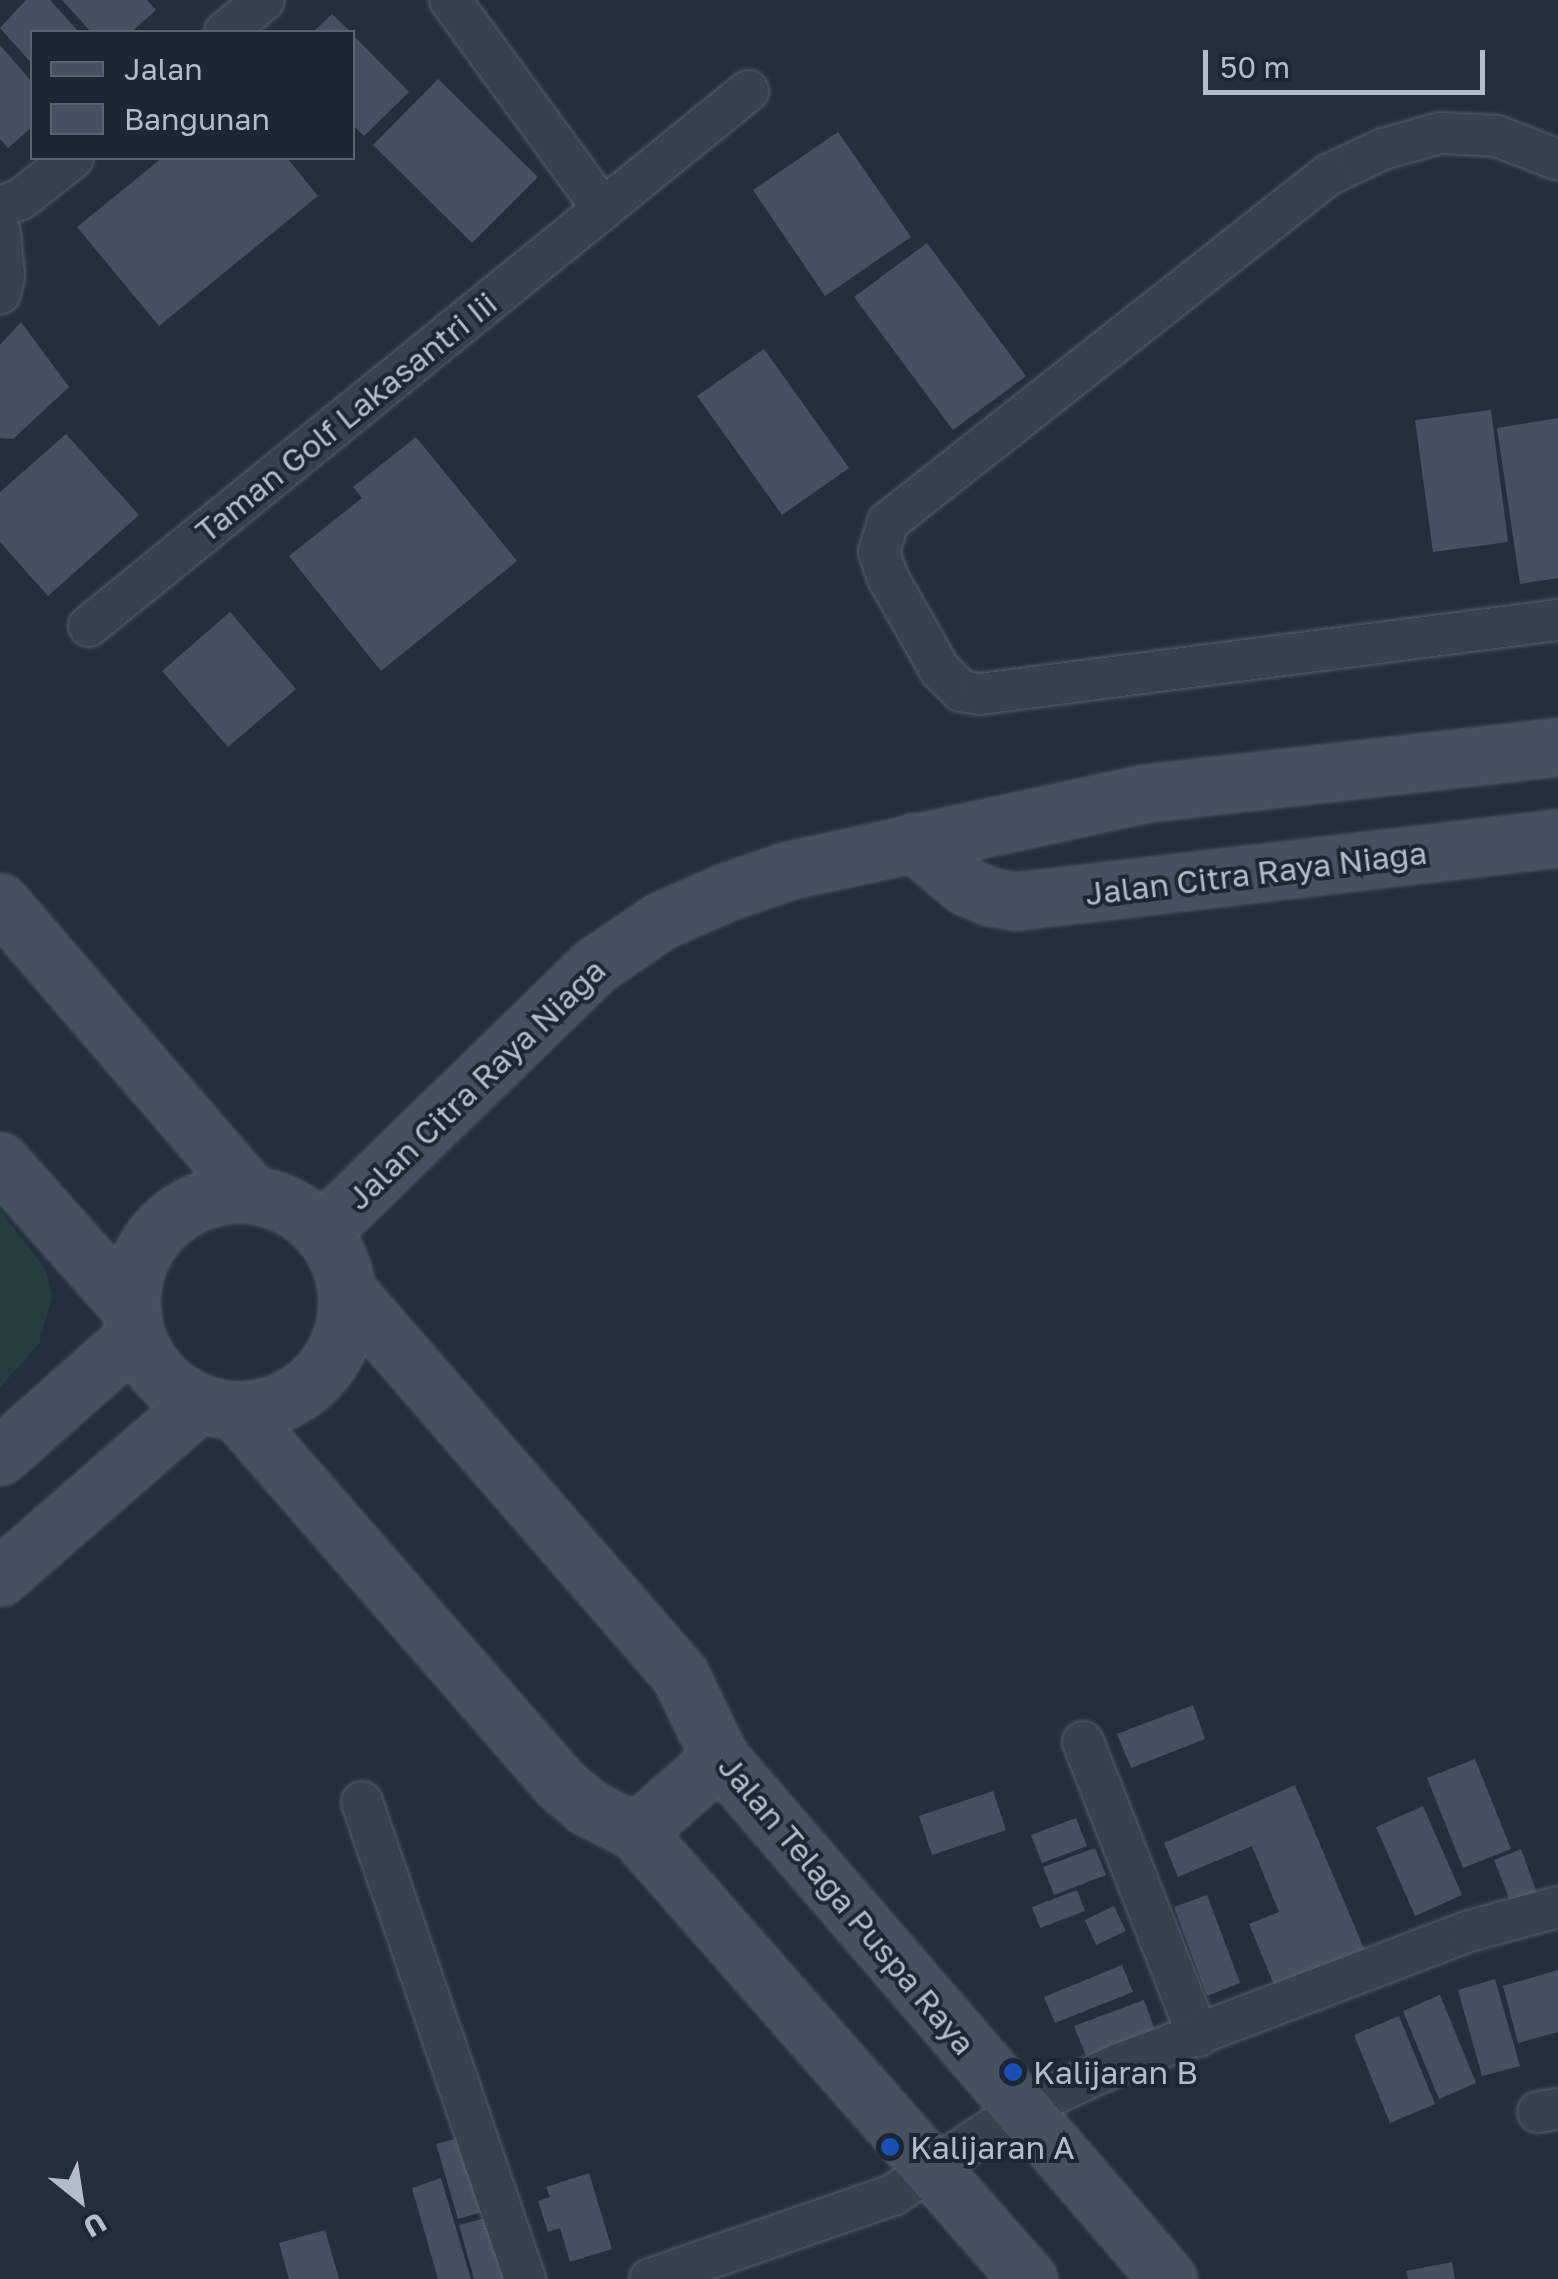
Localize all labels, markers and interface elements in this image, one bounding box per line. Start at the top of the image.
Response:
legend [30,30,355,160]
scale bar [1208,30,1490,92]
text: 50 m [1220,49,1290,85]
text: Jalan [124,51,203,87]
text: Bangunan [124,101,270,137]
street label: Taman Golf Lakasantri Iii [188,284,504,550]
street label: Jalan Citra Raya Niaga [1083,833,1429,913]
street label: Jalan Citra Raya Niaga [339,951,613,1217]
street label: Jalan Telaga Puspa Raya [711,1748,983,2062]
place label: Kalijaran B [1033,2053,1198,2091]
marker: Kalijaran B [1002,2061,1024,2083]
place label: Kalijaran A [910,2128,1075,2166]
marker: Kalijaran A [879,2136,901,2158]
north arrow [30,2149,130,2249]
text: U [78,2206,112,2245]

